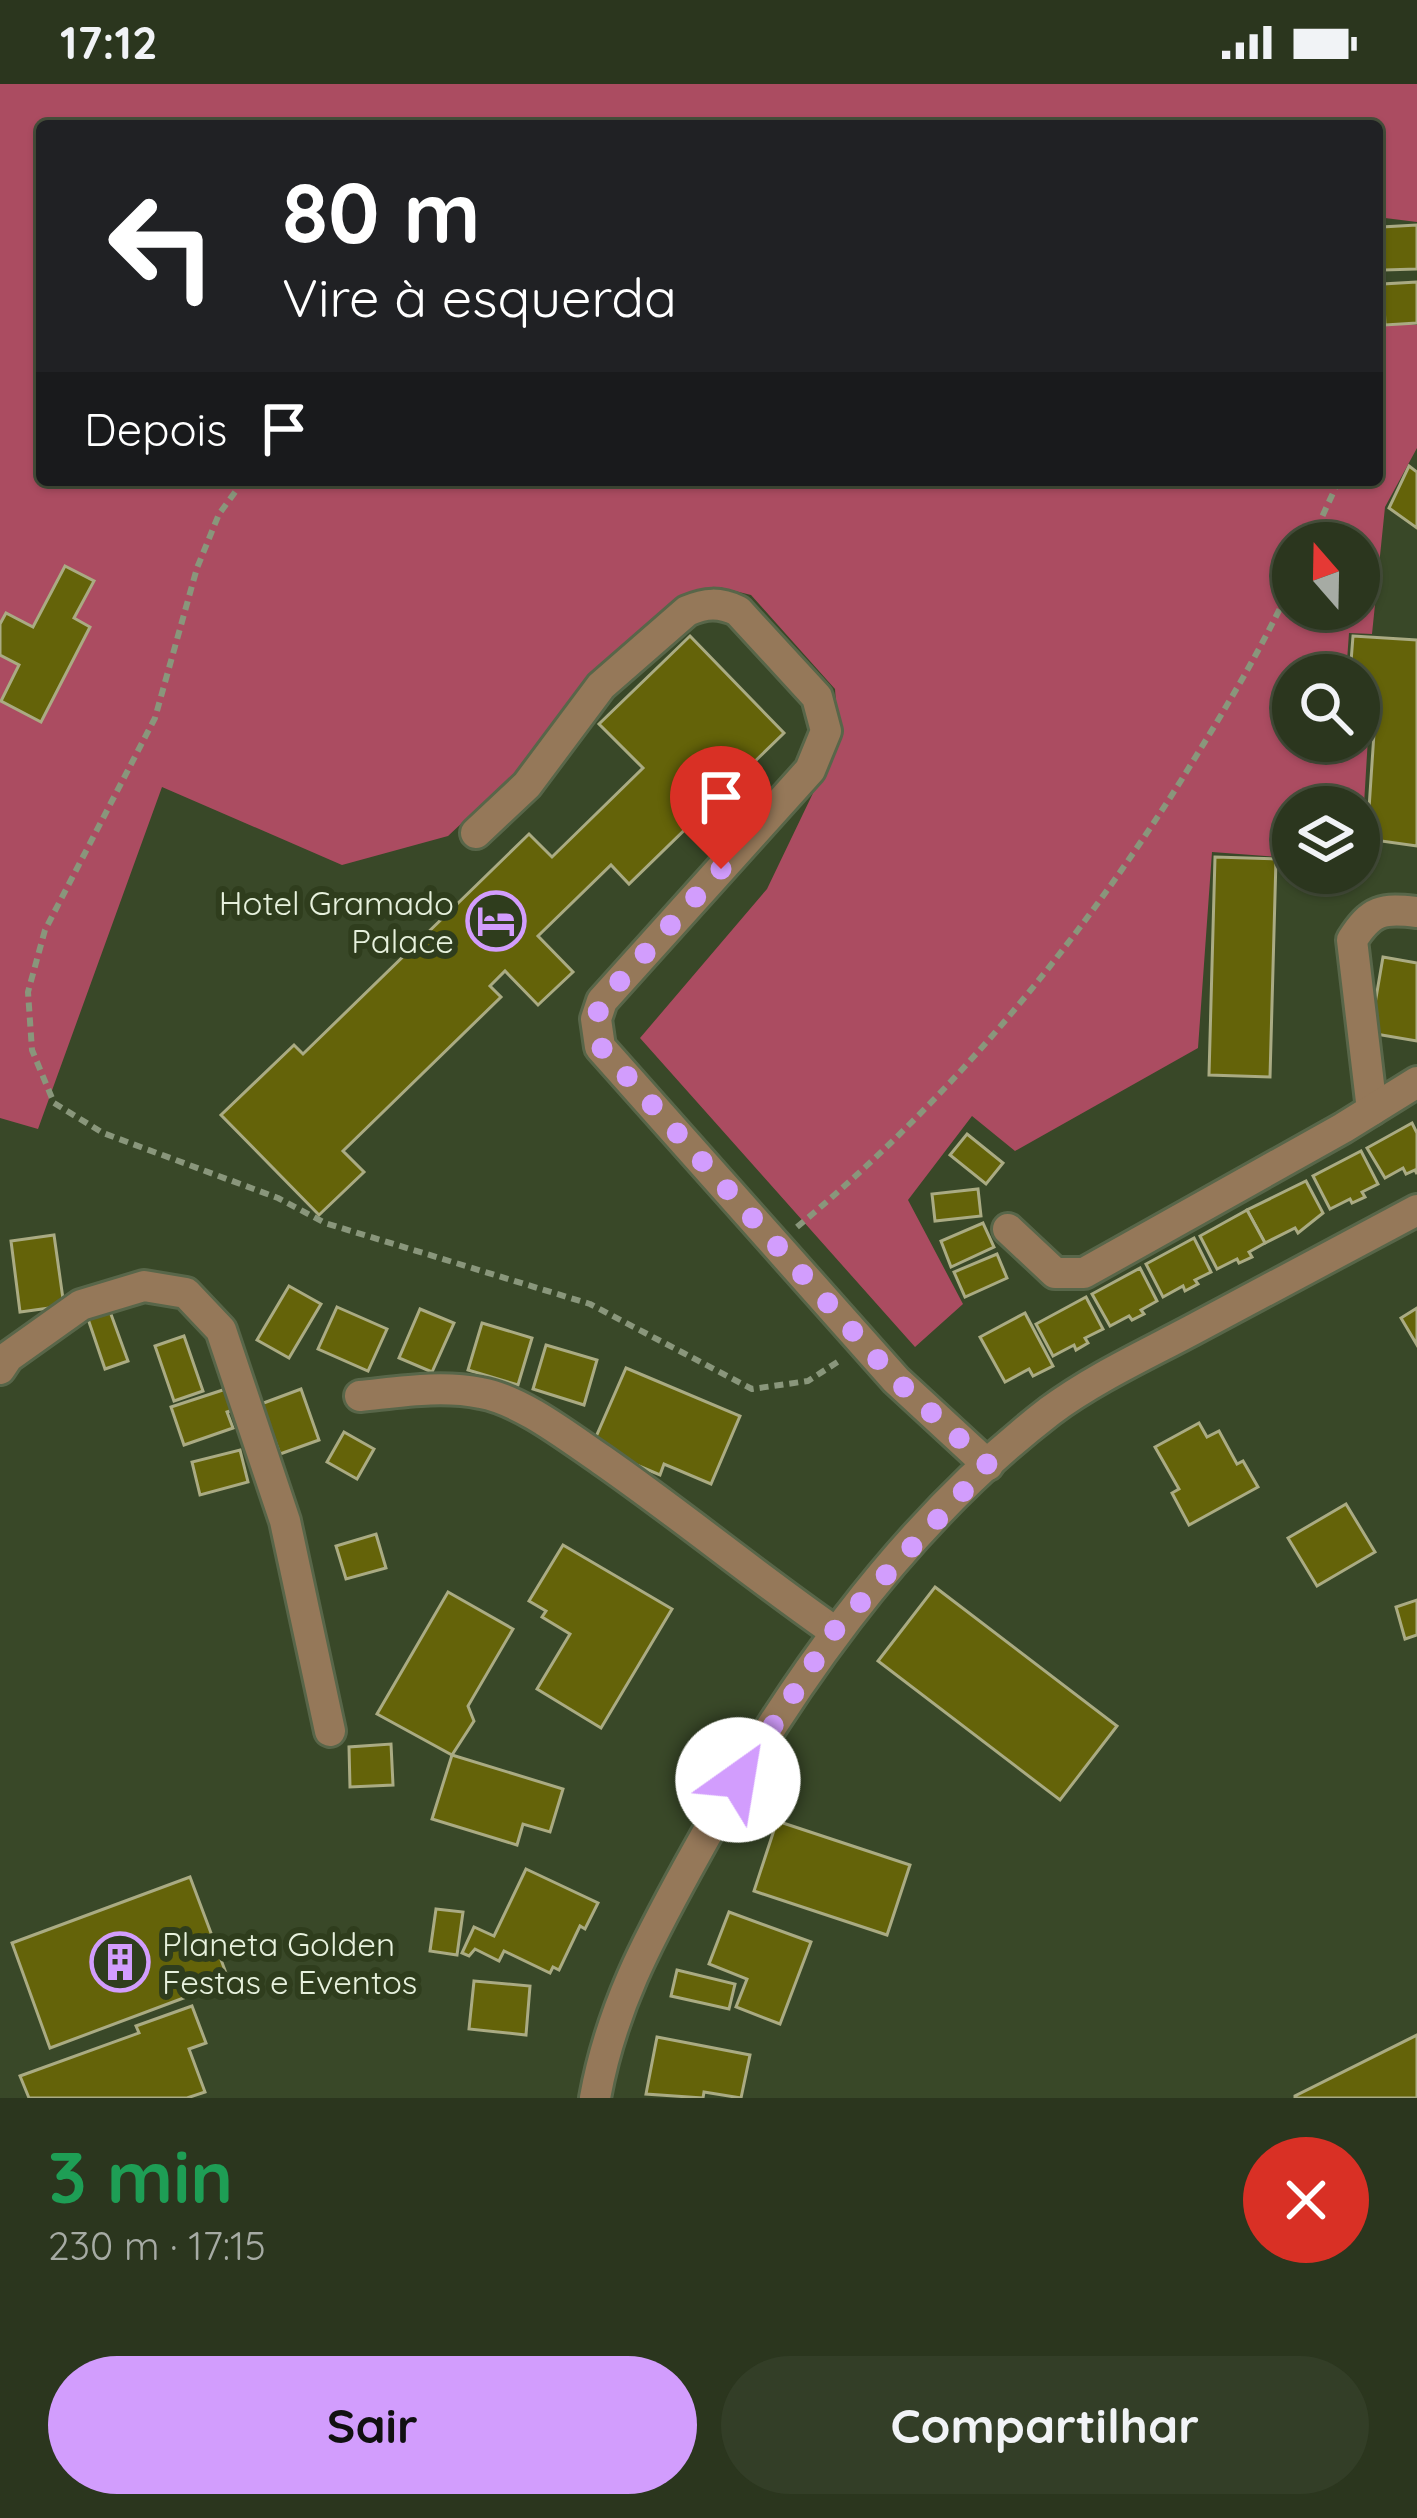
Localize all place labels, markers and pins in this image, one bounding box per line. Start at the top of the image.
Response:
pin [670,746,772,869]
place label: Hotel Gramado Palace [219,882,454,961]
hotel icon: Hotel Gramado Palace [465,890,527,952]
place label: Planeta Golden Festas e Eventos [162,1923,417,2002]
building icon: Planeta Golden Festas e Eventos [89,1931,151,1993]

